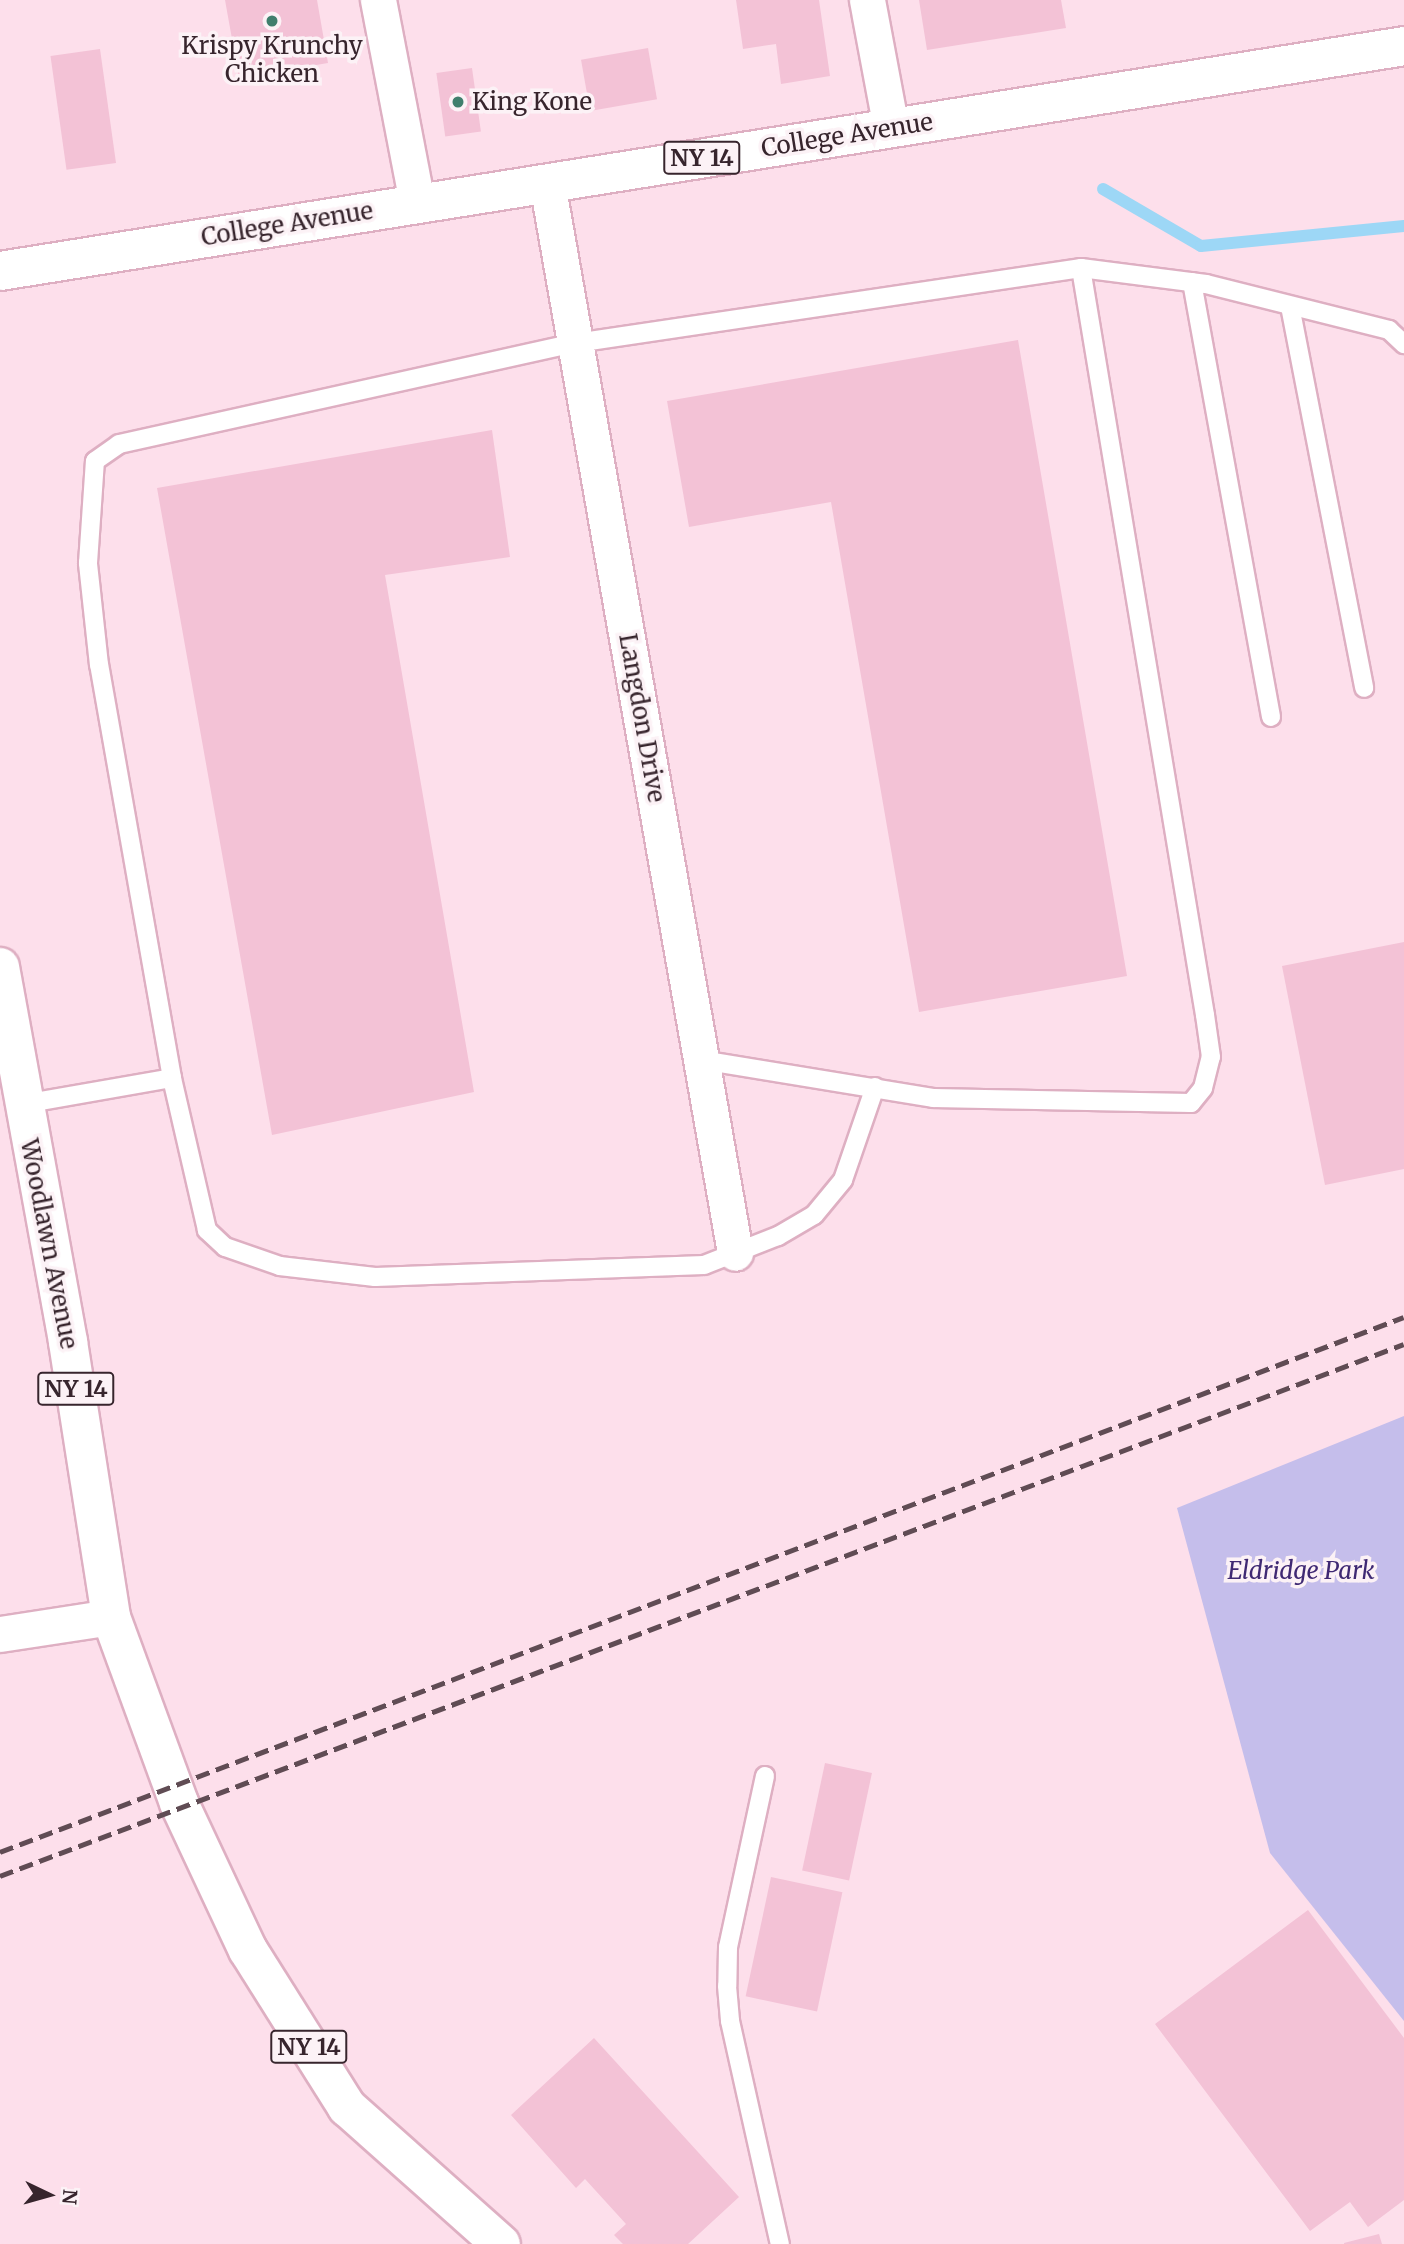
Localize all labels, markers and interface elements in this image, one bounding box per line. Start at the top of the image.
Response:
marker: Krispy Krunchy Chicken [264,13,280,29]
place label: Krispy Krunchy Chicken [181,32,363,88]
place label: King Kone [472,88,592,116]
marker: King Kone [450,94,466,110]
street label: College Avenue [759,107,935,163]
road number: NY 14 [662,139,742,178]
street label: College Avenue [199,196,375,252]
street label: Langdon Drive [613,631,671,805]
street label: Woodlawn Avenue [15,1137,83,1351]
road number: NY 14 [36,1370,116,1408]
park label: Eldridge Park [1227,1557,1375,1585]
road number: NY 14 [269,2028,349,2066]
north arrow [14,2160,84,2230]
text: N [57,2188,83,2205]

